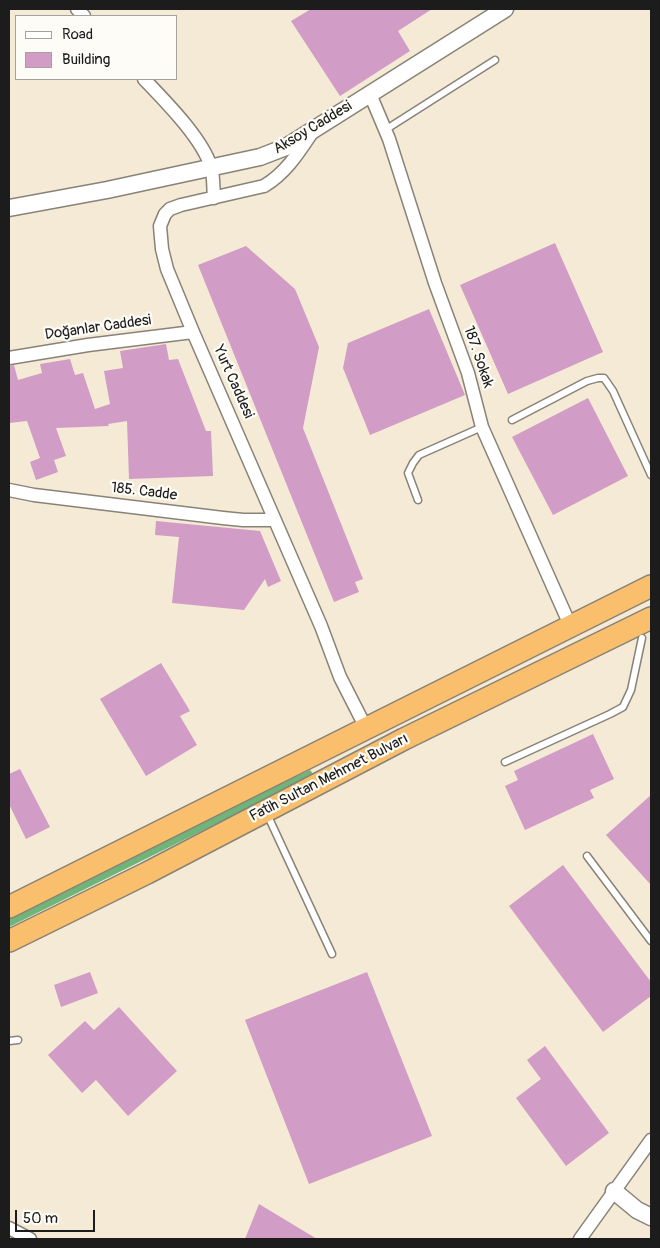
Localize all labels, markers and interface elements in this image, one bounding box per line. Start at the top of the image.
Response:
legend [15,15,178,80]
text: Road [62,25,93,44]
text: Building [62,50,110,69]
street label: Aksoy Caddesi [271,98,355,158]
street label: Doğanlar Caddesi [44,312,152,344]
street label: 187. Sokak [459,324,497,390]
street label: Yurt Caddesi [209,343,257,421]
street label: 185. Cadde [110,479,178,505]
street label: Fatih Sultan Mehmet Bulvarı [247,730,411,826]
scale bar [18,1200,98,1232]
text: 50 m [23,1209,58,1228]

